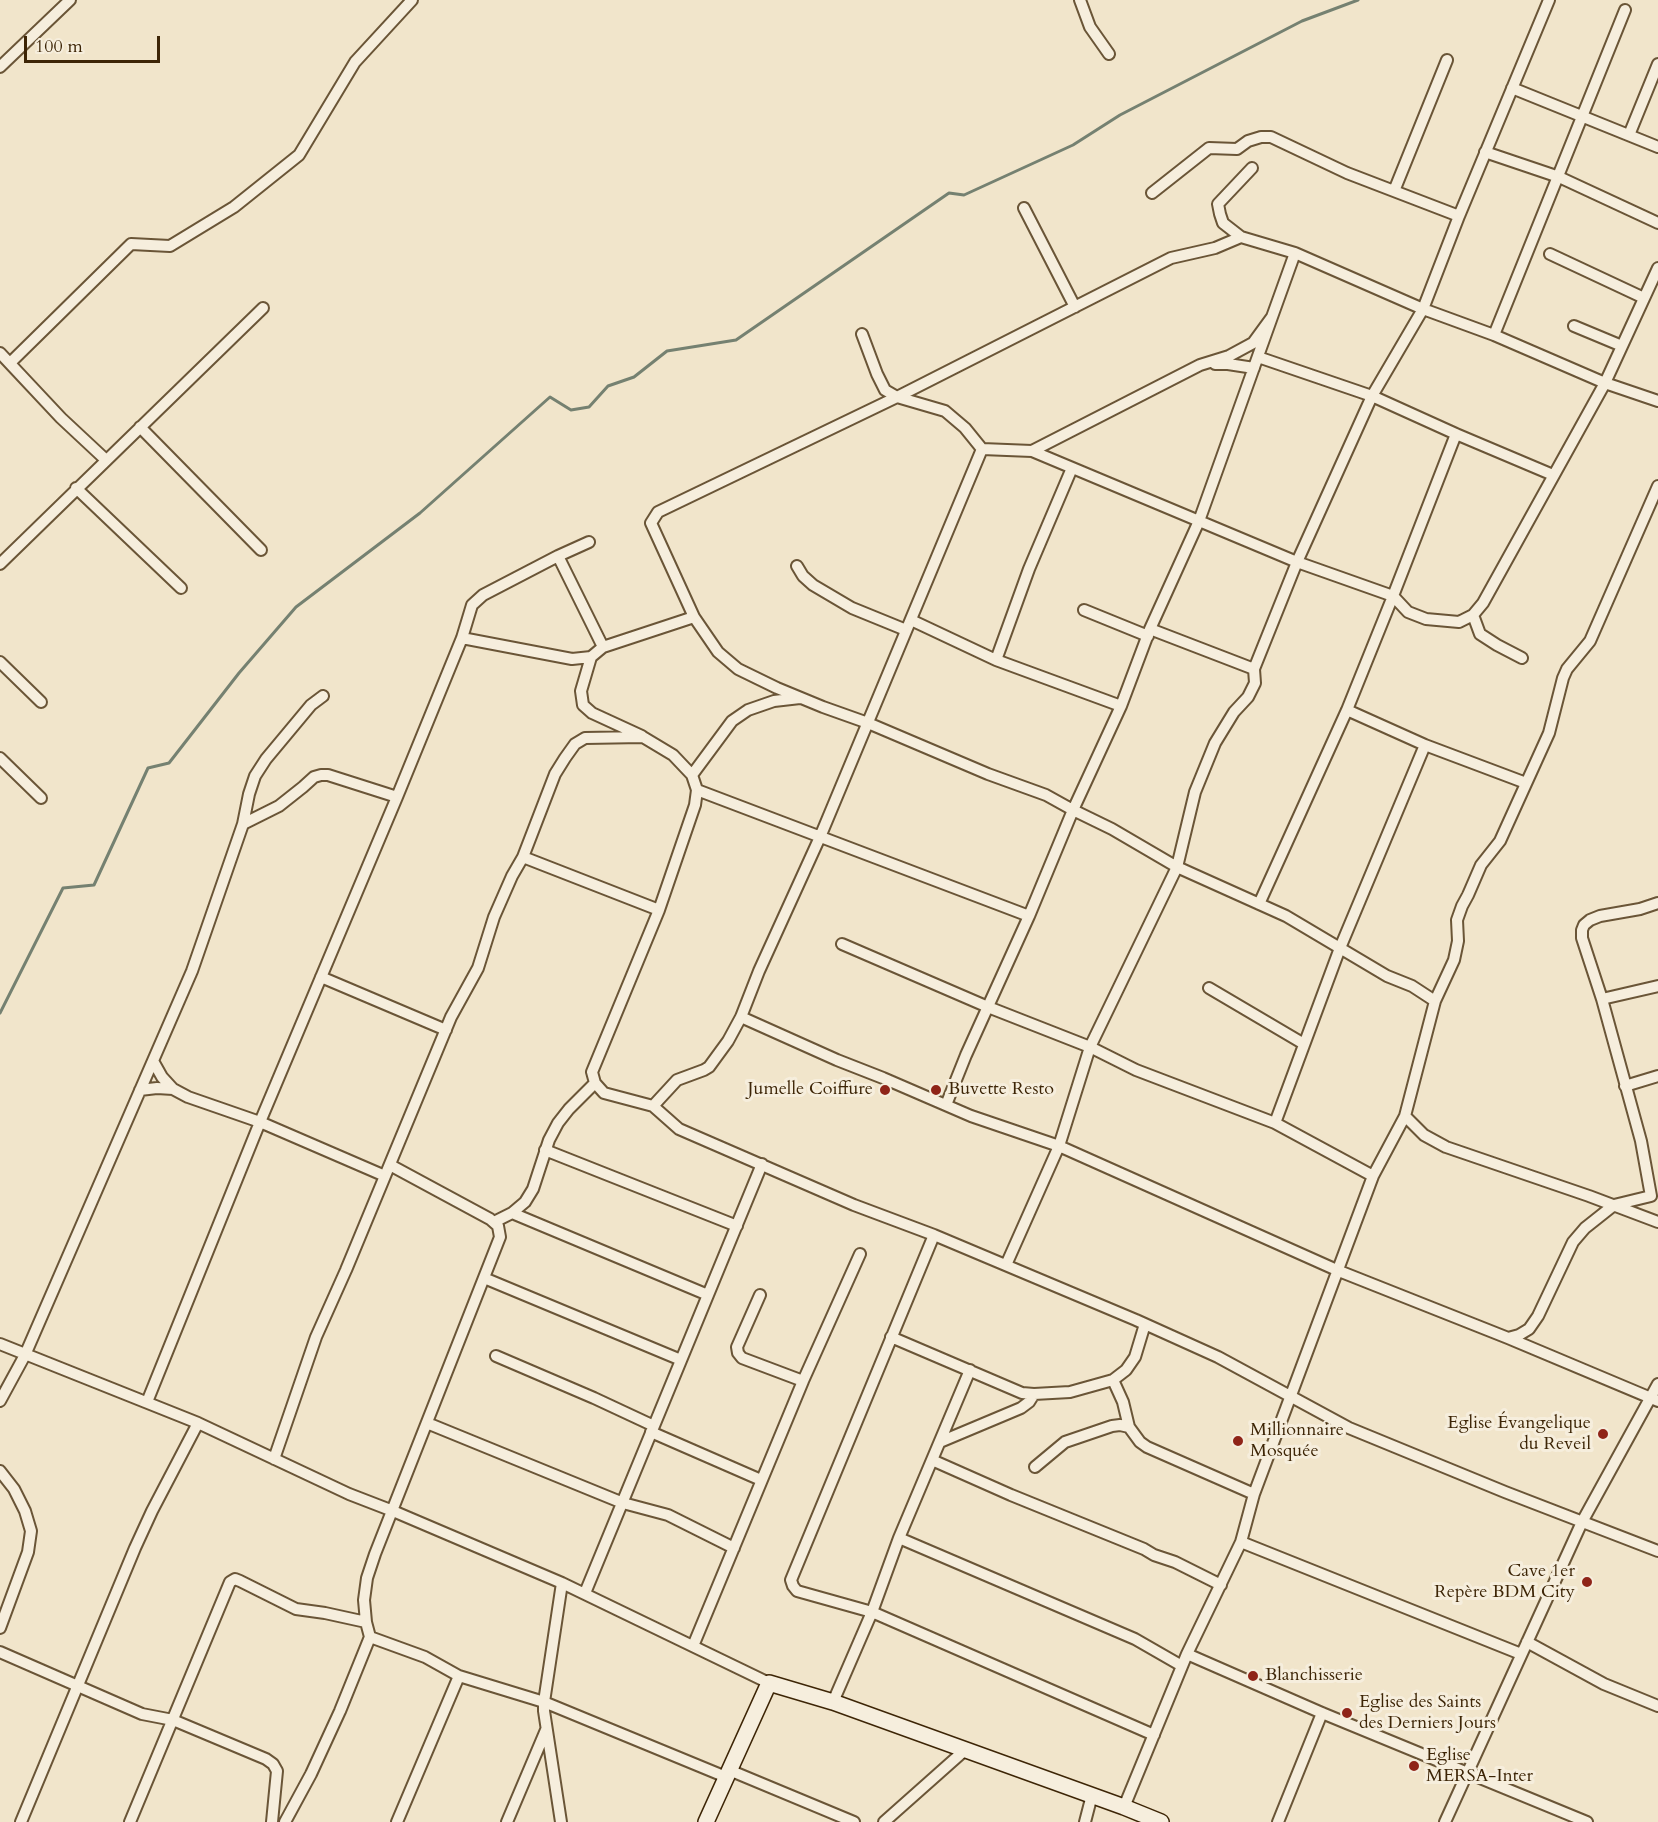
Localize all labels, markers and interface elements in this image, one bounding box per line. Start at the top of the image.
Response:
scale bar [27,24,164,62]
text: 100 m [35,34,83,59]
place label: Jumelle Coiffure [747,1079,873,1101]
place label: Buvette Resto [948,1079,1054,1101]
marker: Jumelle Coiffure [878,1083,892,1097]
marker: Buvette Resto [929,1083,943,1097]
place label: Eglise Évangelique du Reveil [1447,1413,1591,1456]
place label: Millionnaire Mosquée [1250,1420,1344,1462]
marker: Eglise Évangelique du Reveil [1596,1427,1610,1441]
marker: Millionnaire Mosquée [1231,1434,1245,1448]
place label: Cave 1er Repère BDM City [1434,1561,1575,1604]
marker: Cave 1er Repère BDM City [1580,1575,1594,1589]
place label: Blanchisserie [1265,1665,1363,1687]
marker: Blanchisserie [1246,1669,1260,1683]
place label: Eglise des Saints des Derniers Jours [1359,1692,1496,1734]
marker: Eglise des Saints des Derniers Jours [1340,1706,1354,1720]
place label: Eglise MERSA-Inter [1426,1745,1533,1788]
marker: Eglise MERSA-Inter [1407,1759,1421,1773]

